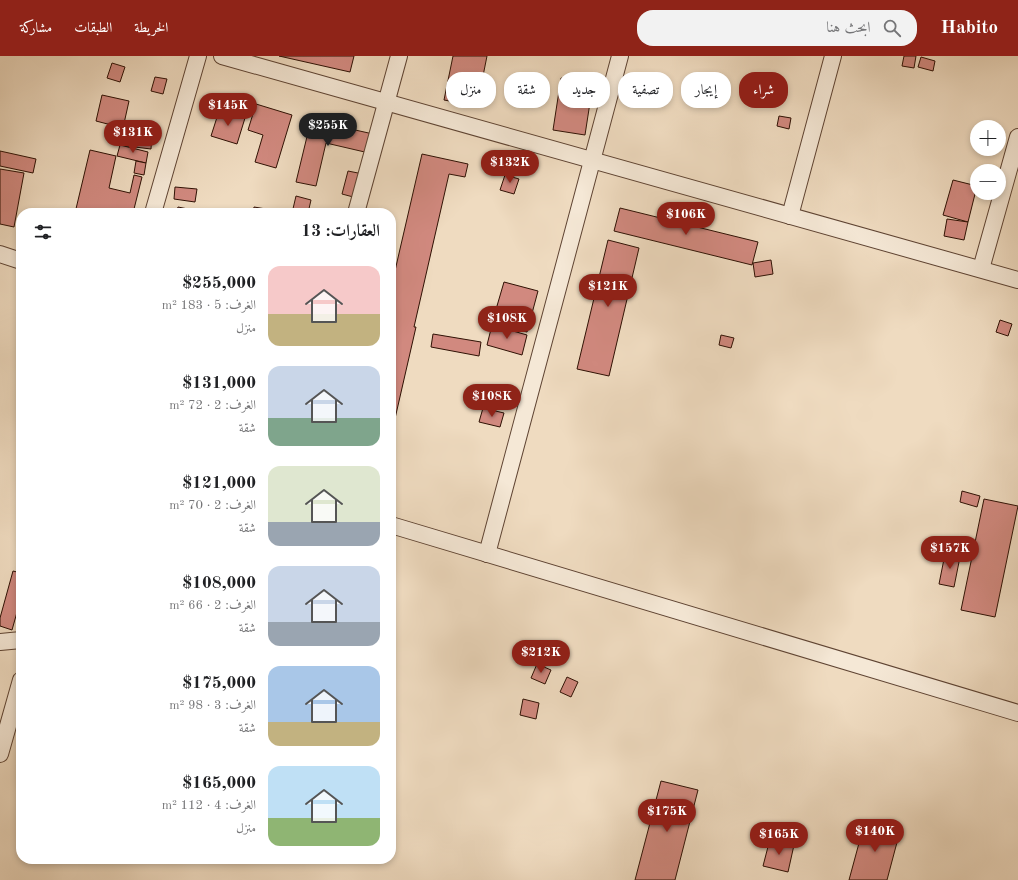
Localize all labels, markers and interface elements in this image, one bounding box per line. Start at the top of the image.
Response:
search box [637,10,917,46]
icon: search [881,17,903,39]
text: Habito [941,19,998,38]
text: مشاركة [20,21,52,35]
text: الطبقات [74,21,112,35]
text: الخريطة [134,21,168,35]
text: ابحث هنا [826,21,871,36]
chip: منزل [446,72,496,108]
chip: شقة [504,72,550,108]
chip: جديد [558,72,610,108]
chip: تصفية [618,72,673,108]
chip: إيجار [681,72,731,108]
chip: شراء [739,72,788,108]
pin: $145K [200,93,256,127]
text: $145K [208,99,248,112]
pin: $255K [300,113,356,147]
text: $255K [308,119,348,132]
pin: $131K [105,120,161,154]
map controls [970,120,1006,200]
button: + [970,120,1006,156]
text: $131K [113,126,153,139]
pin: $132K [482,150,538,184]
text: $132K [490,156,530,169]
button: − [970,164,1006,200]
pin: $106K [658,202,714,236]
text: $106K [666,208,706,221]
icon: filters [32,221,54,243]
text: العقارات: 13 [301,223,380,240]
pin: $121K [580,274,636,308]
text: $255,000 [182,275,256,292]
text: $121K [588,280,628,293]
icon: home [300,282,348,330]
text: الغرف: 5 · 183 m² [162,299,256,312]
pin: $108K [479,306,535,340]
text: $108K [487,312,527,325]
text: منزل [236,322,256,335]
text: $131,000 [182,375,256,392]
icon: home [300,382,348,430]
pin: $108K [464,384,520,418]
text: $108K [472,390,512,403]
text: الغرف: 2 · 72 m² [169,399,256,412]
text: شقة [239,422,256,435]
text: $121,000 [182,475,256,492]
icon: home [300,482,348,530]
text: الغرف: 2 · 70 m² [169,499,256,512]
text: شقة [239,522,256,535]
pin: $157K [922,536,978,570]
text: $157K [930,542,970,555]
text: $108,000 [182,575,256,592]
icon: home [300,582,348,630]
text: الغرف: 2 · 66 m² [169,599,256,612]
text: شقة [239,622,256,635]
pin: $212K [513,640,569,674]
text: $212K [521,646,561,659]
text: $175,000 [182,675,256,692]
icon: home [300,682,348,730]
text: الغرف: 3 · 98 m² [169,699,256,712]
text: شقة [239,722,256,735]
text: $165,000 [182,775,256,792]
icon: home [300,782,348,830]
text: الغرف: 4 · 112 m² [162,799,256,812]
pin: $175K [639,799,695,833]
text: $175K [647,805,687,818]
pin: $140K [847,819,903,853]
text: منزل [236,822,256,835]
pin: $165K [751,822,807,856]
text: $140K [855,825,895,838]
text: $165K [759,828,799,841]

